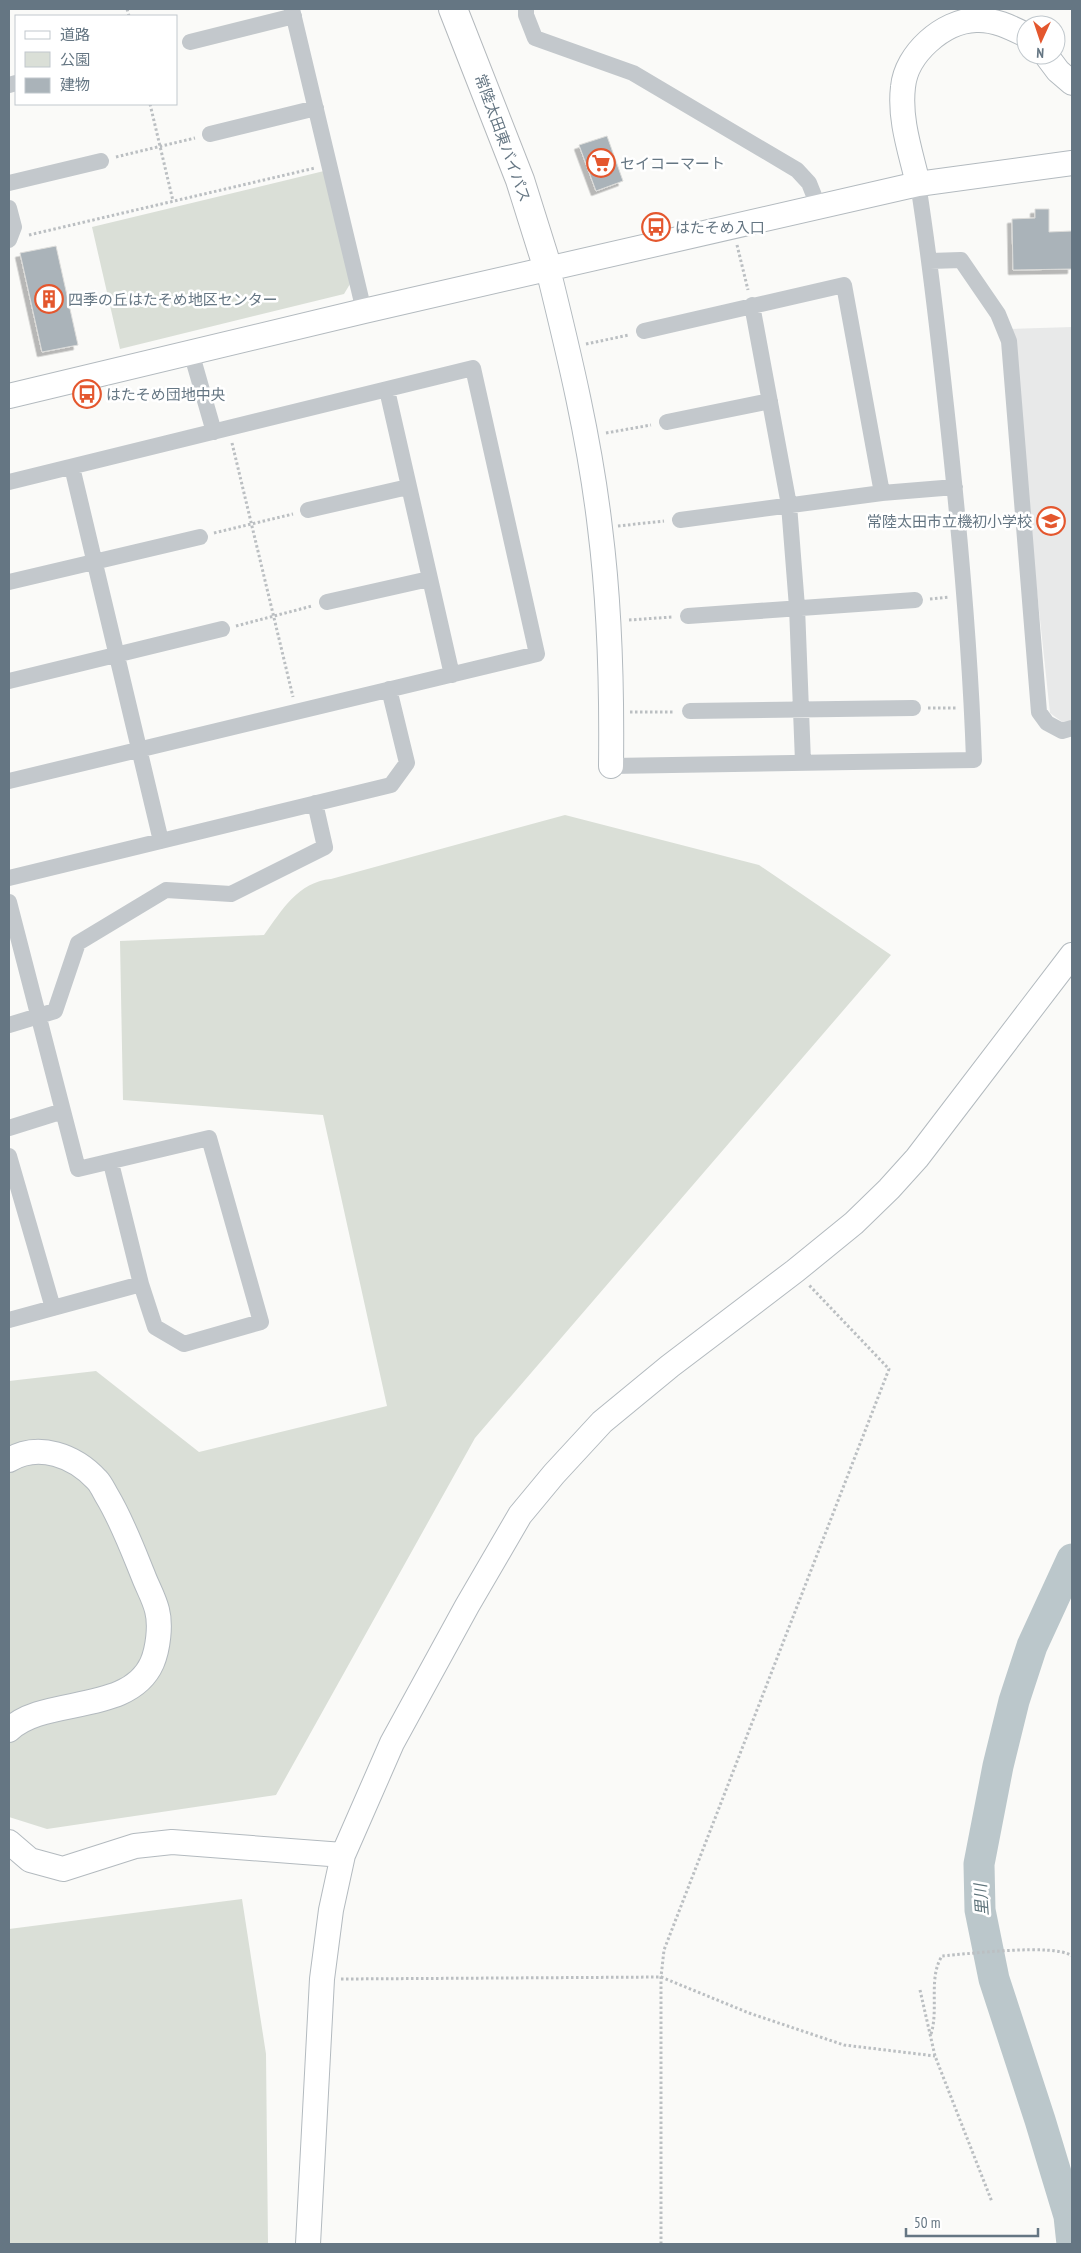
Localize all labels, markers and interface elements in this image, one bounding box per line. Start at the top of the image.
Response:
legend [15,15,178,105]
north arrow [1016,15,1066,65]
text: 道路 [60,25,90,44]
text: N [1036,44,1045,62]
text: 公園 [60,50,90,69]
street label: 常陸太田東バイパス [471,71,535,205]
text: 建物 [60,75,90,94]
supermarket icon: セイコーマート [586,148,616,178]
place label: セイコーマート [620,154,725,173]
bus stop icon: はたそめ入口 [641,212,671,242]
place label: はたそめ入口 [675,218,765,237]
building icon: 四季の丘はたそめ地区センター [34,284,64,314]
place label: 四季の丘はたそめ地区センター [68,290,278,309]
bus stop icon: はたそめ団地中央 [72,379,102,409]
place label: はたそめ団地中央 [106,385,226,404]
school or university icon: 常陸太田市立機初小学校 [1036,506,1066,536]
place label: 常陸太田市立機初小学校 [867,512,1032,531]
water label: 里川 [970,1881,992,1917]
scale bar [906,2206,1038,2238]
text: 50 m [914,2213,940,2232]

